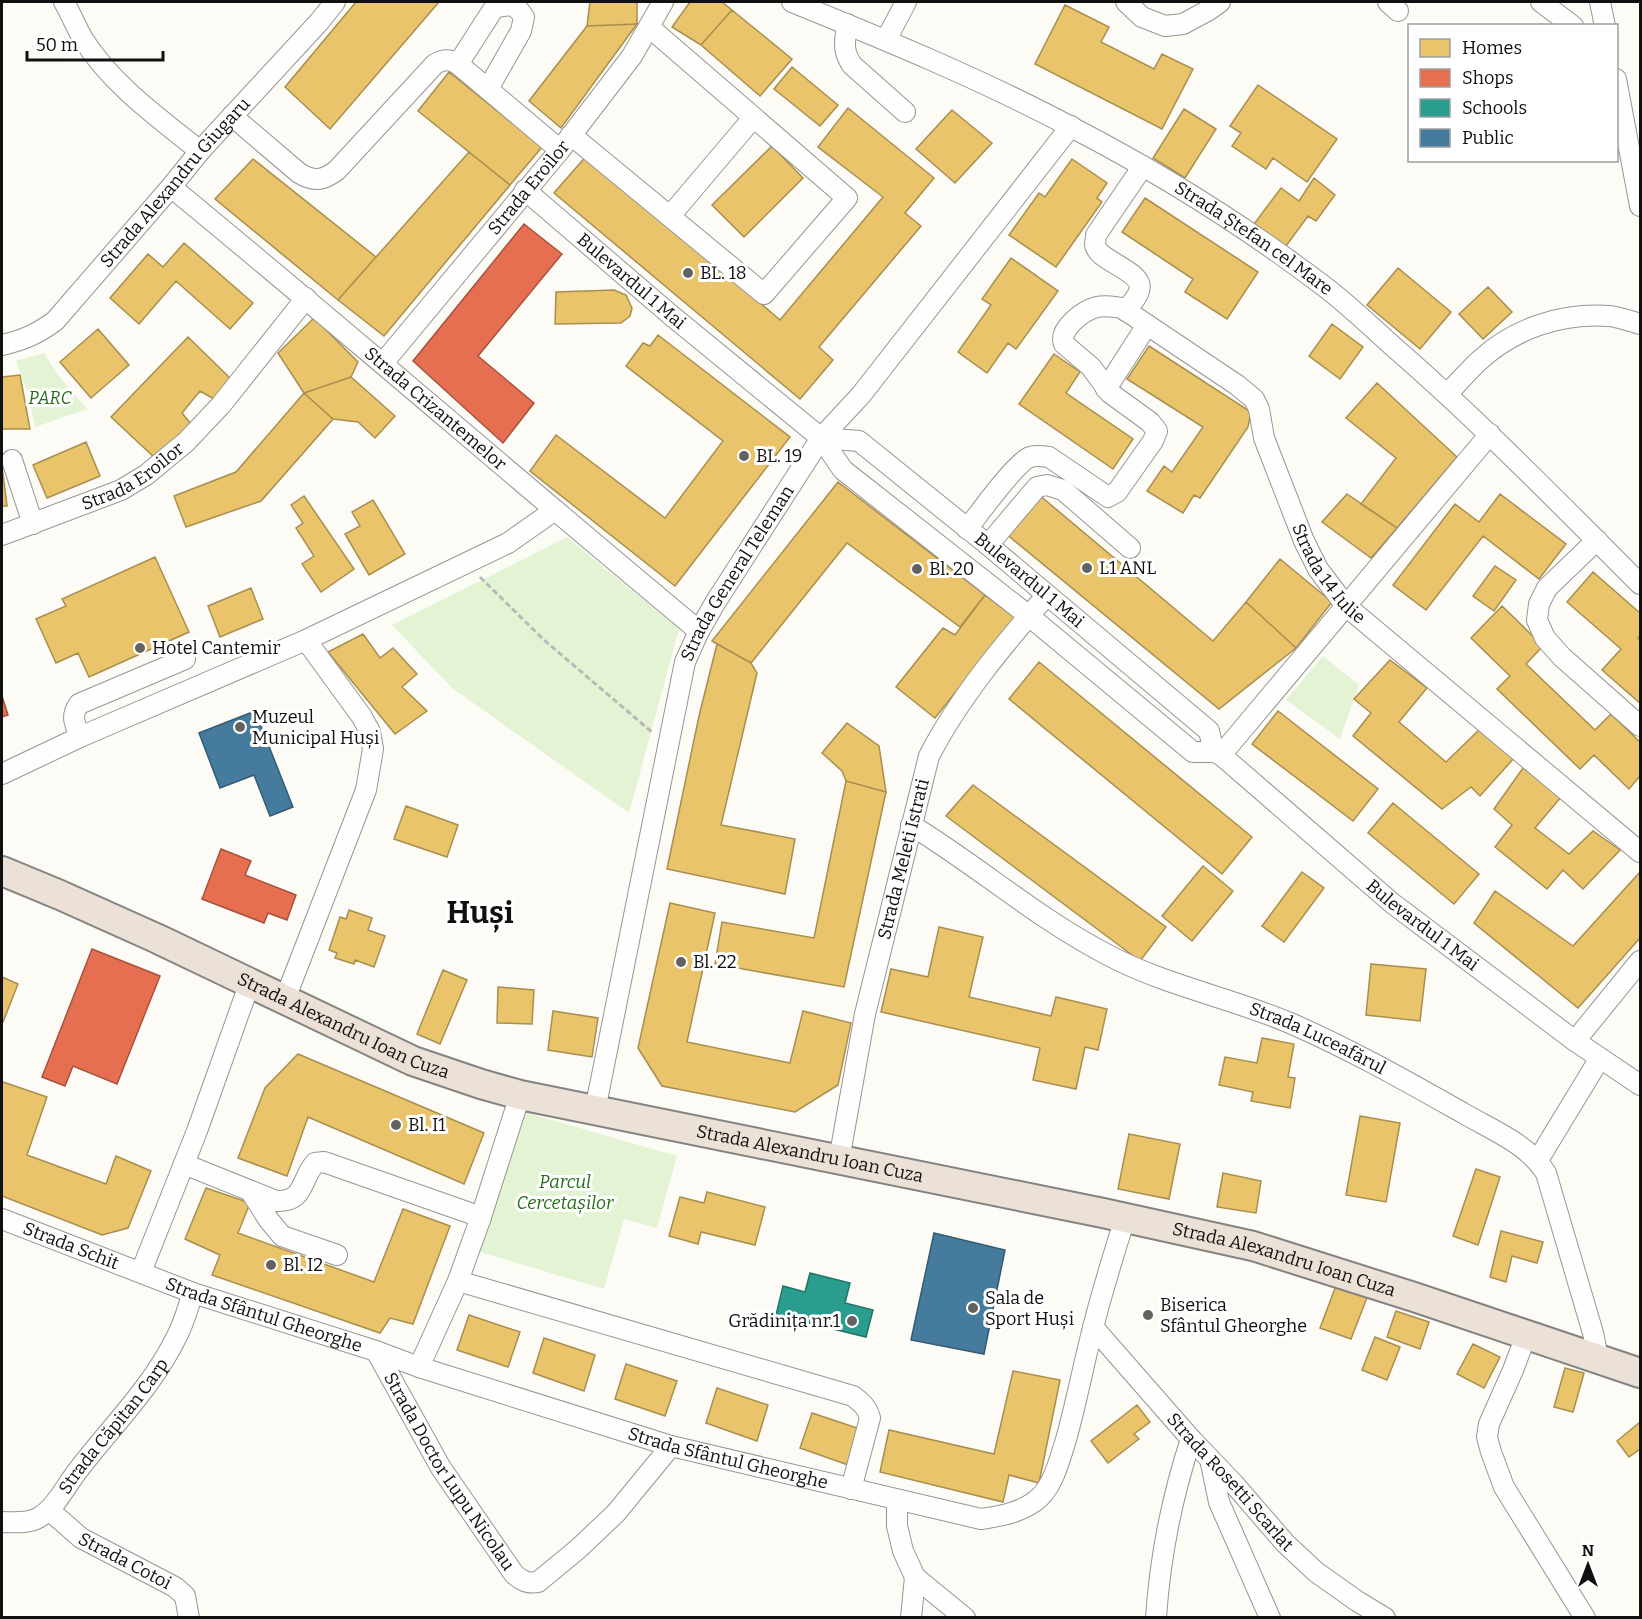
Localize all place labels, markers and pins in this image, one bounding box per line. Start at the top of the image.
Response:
place label: BL. 18 [700,262,747,284]
marker: BL. 18 [681,266,695,280]
place label: BL. 19 [756,445,802,467]
marker: BL. 19 [737,449,751,463]
place label: L1 ANL [1099,557,1156,579]
place label: Bl. 20 [929,558,974,580]
marker: L1 ANL [1080,561,1094,575]
marker: Bl. 20 [910,562,924,576]
place label: Hotel Cantemir [152,637,280,659]
marker: Hotel Cantemir [133,641,147,655]
place label: Muzeul Municipal Huși [252,706,379,749]
marker: Muzeul Municipal Huși [233,720,247,734]
place label: Bl. 22 [693,951,737,973]
marker: Bl. 22 [674,955,688,969]
place label: Bl. I1 [408,1114,446,1136]
marker: Bl. I1 [389,1118,403,1132]
place label: Bl. I2 [283,1254,323,1276]
marker: Bl. I2 [264,1258,278,1272]
place label: Sala de Sport Huși [985,1287,1074,1330]
place label: Biserica Sfântul Gheorghe [1160,1294,1307,1337]
marker: Sala de Sport Huși [966,1301,980,1315]
marker: Biserica Sfântul Gheorghe [1141,1308,1155,1322]
place label: Grădinița nr.1 [728,1310,841,1332]
marker: Grădinița nr.1 [845,1314,859,1328]

